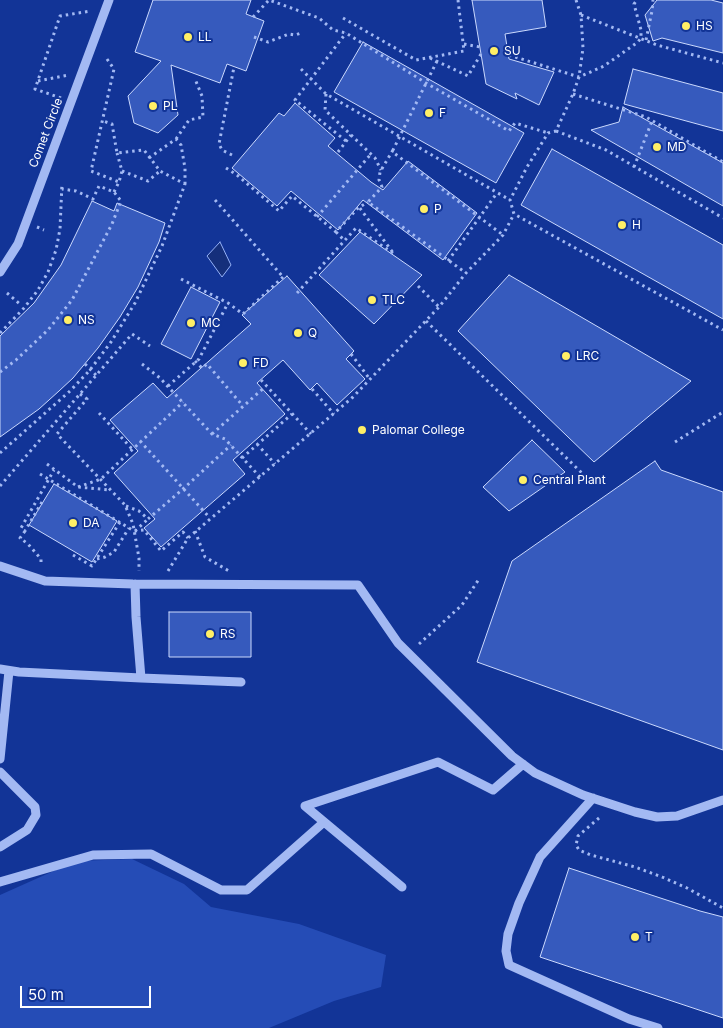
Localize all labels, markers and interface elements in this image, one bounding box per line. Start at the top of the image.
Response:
place label: HS [696,19,713,33]
marker: HS [680,20,692,32]
place label: LL [198,30,212,44]
marker: LL [182,31,194,43]
place label: SU [504,44,521,58]
marker: SU [488,45,500,57]
street label: Comet Circle [26,96,66,170]
place label: PL [163,99,177,113]
marker: PL [147,100,159,112]
place label: F [439,106,446,120]
marker: F [423,107,435,119]
place label: MD [667,140,686,154]
marker: MD [651,141,663,153]
place label: P [434,202,442,216]
marker: P [418,203,430,215]
place label: H [632,218,641,232]
marker: H [616,219,628,231]
place label: TLC [382,293,405,307]
marker: TLC [366,294,378,306]
place label: NS [78,313,95,327]
marker: NS [62,314,74,326]
place label: MC [201,316,221,330]
marker: MC [185,317,197,329]
place label: Q [308,326,317,340]
marker: Q [292,327,304,339]
place label: LRC [576,349,599,363]
marker: LRC [560,350,572,362]
place label: FD [253,356,269,370]
marker: FD [237,357,249,369]
place label: Palomar College [372,423,465,437]
marker: Palomar College [356,424,368,436]
place label: Central Plant [533,473,606,487]
marker: Central Plant [517,474,529,486]
place label: DA [83,516,100,530]
marker: DA [67,517,79,529]
place label: RS [220,627,235,641]
marker: RS [204,628,216,640]
place label: T [645,930,653,944]
marker: T [629,931,641,943]
scale bar [22,976,154,1008]
text: 50 m [28,985,64,1004]

